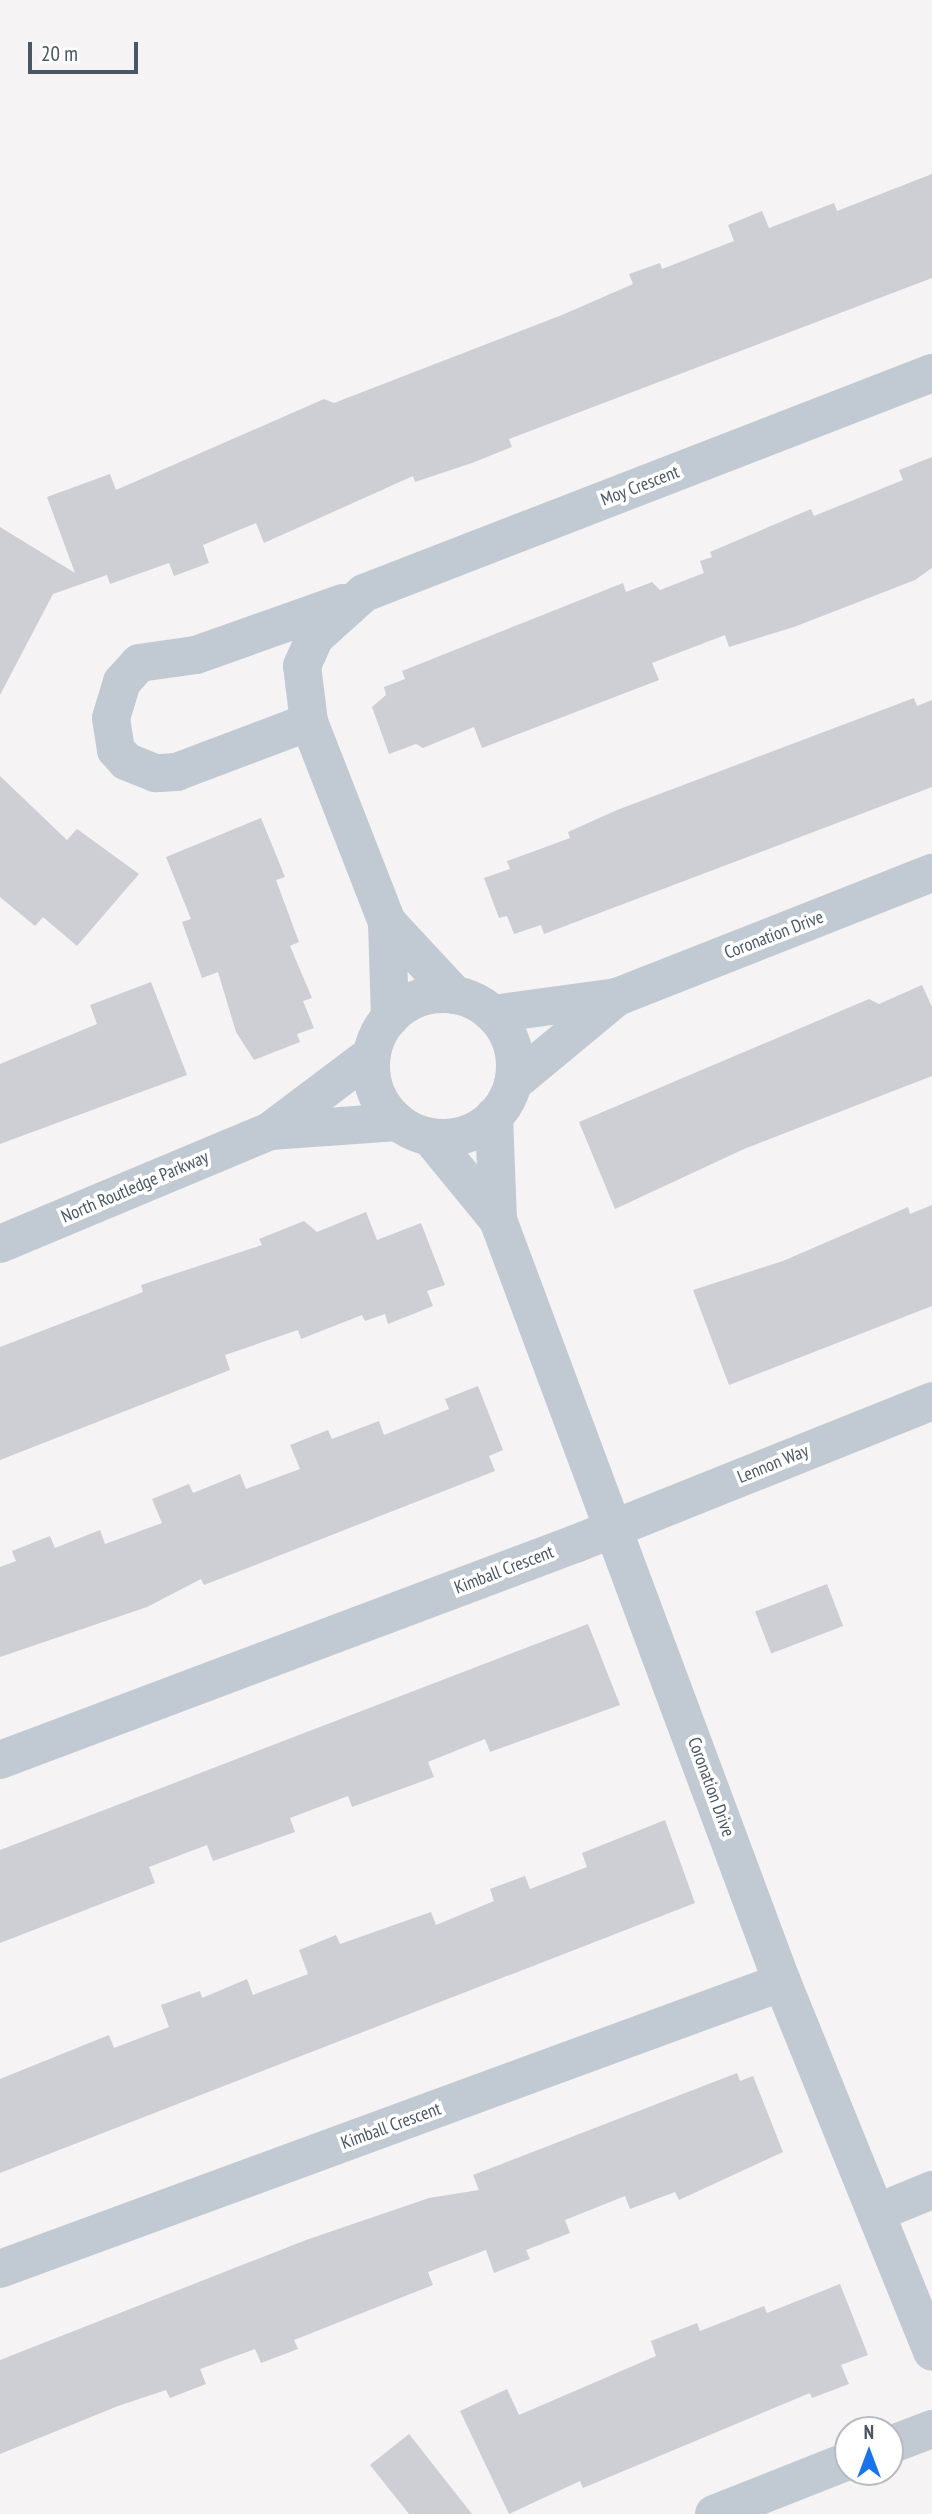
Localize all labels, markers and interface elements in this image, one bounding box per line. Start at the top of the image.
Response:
scale bar [32,28,142,72]
text: 20 m [41,40,78,67]
street label: Moy Crescent [598,461,682,511]
street label: Coronation Drive [721,906,827,964]
street label: North Routledge Parkway [58,1146,212,1228]
street label: Lennon Way [734,1440,812,1488]
street label: Kimball Crescent [451,1541,557,1599]
street label: Coronation Drive [683,1734,739,1840]
street label: Kimball Crescent [338,2098,444,2154]
north arrow [834,2416,904,2486]
text: N [864,2420,874,2444]

